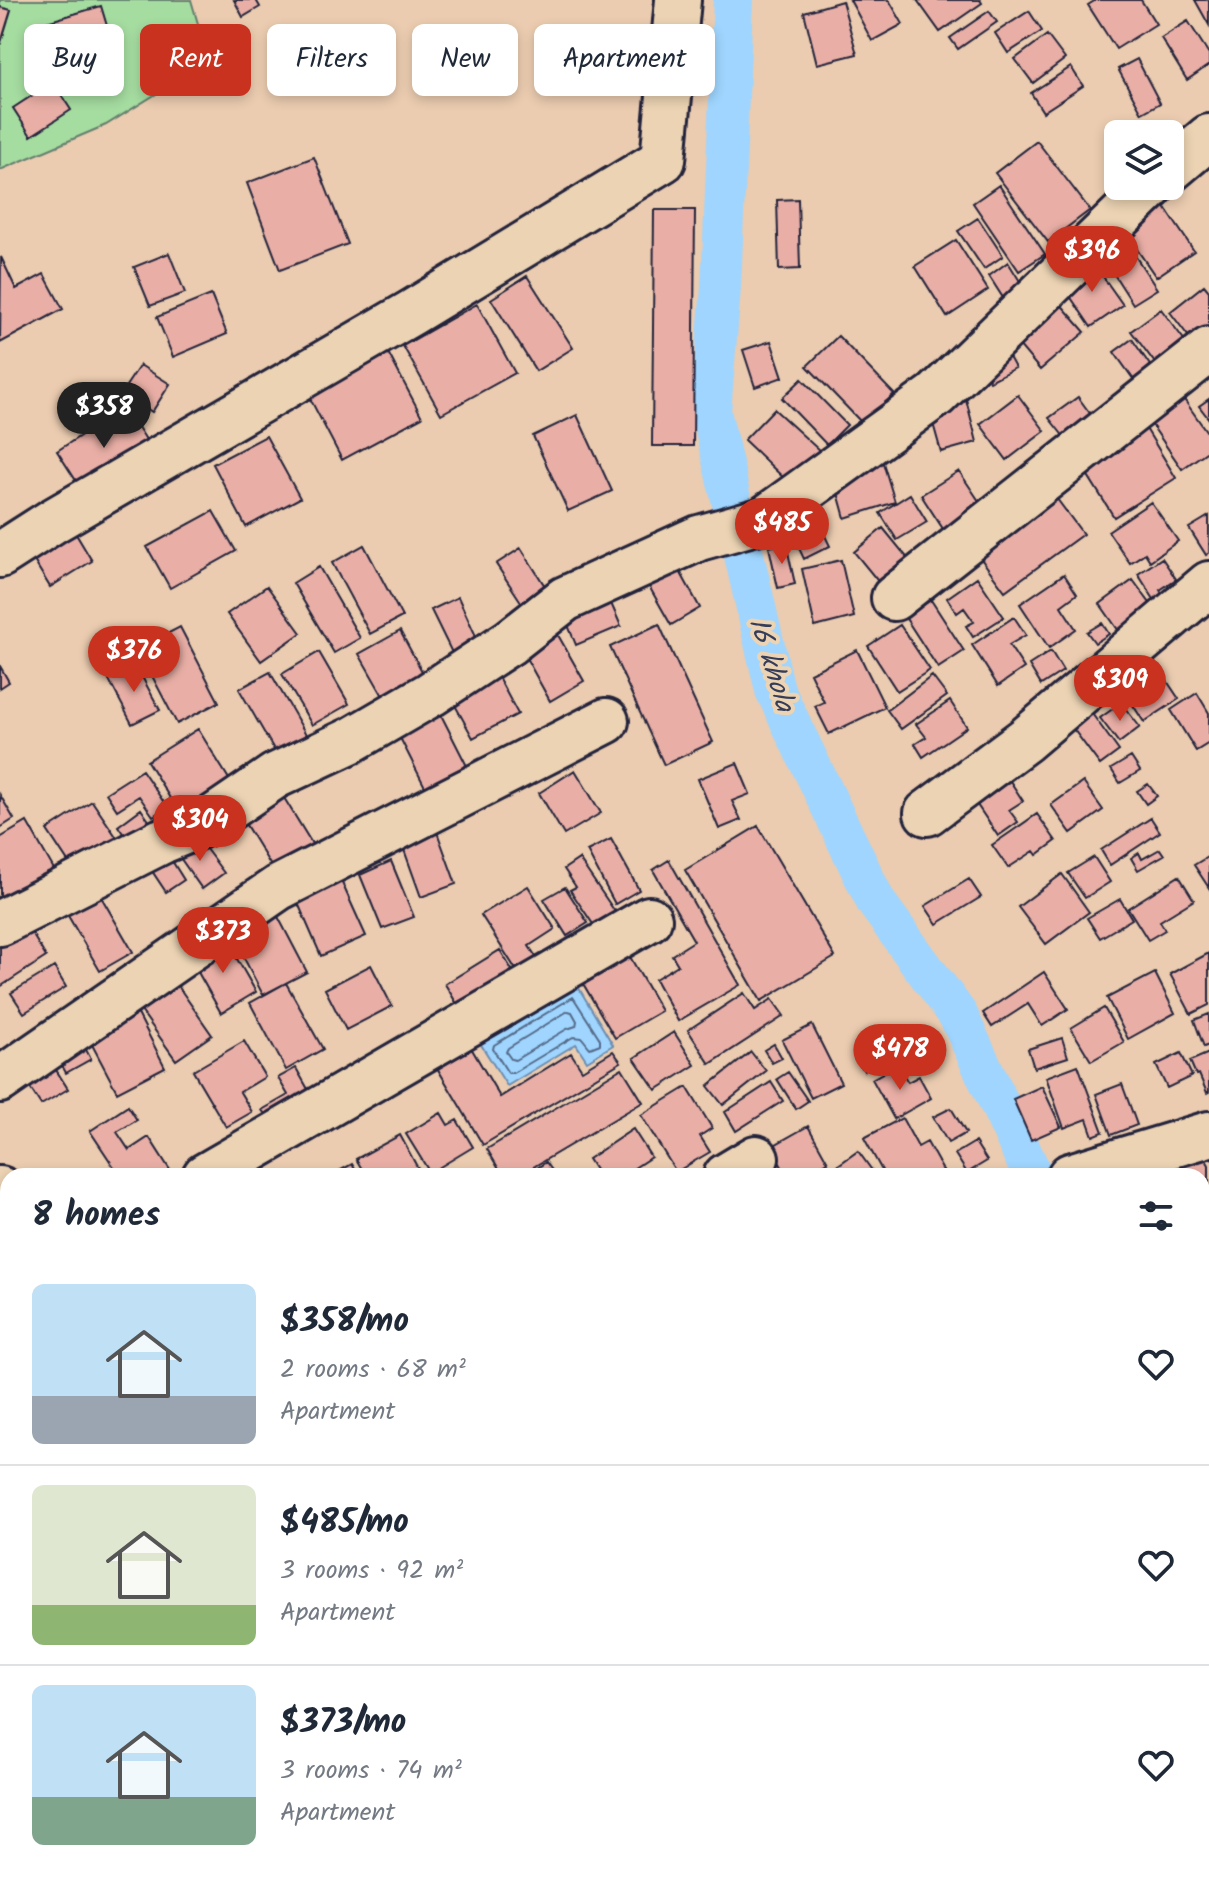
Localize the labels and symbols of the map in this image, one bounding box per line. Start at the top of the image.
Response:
pin: $396 [1045,226,1139,294]
pin: $358 [57,382,151,450]
pin: $485 [735,498,829,566]
water label: 16 khola [735,612,807,719]
pin: $376 [87,626,181,694]
pin: $309 [1073,655,1167,723]
pin: $304 [153,795,247,863]
pin: $373 [176,907,270,975]
pin: $478 [853,1024,947,1092]

